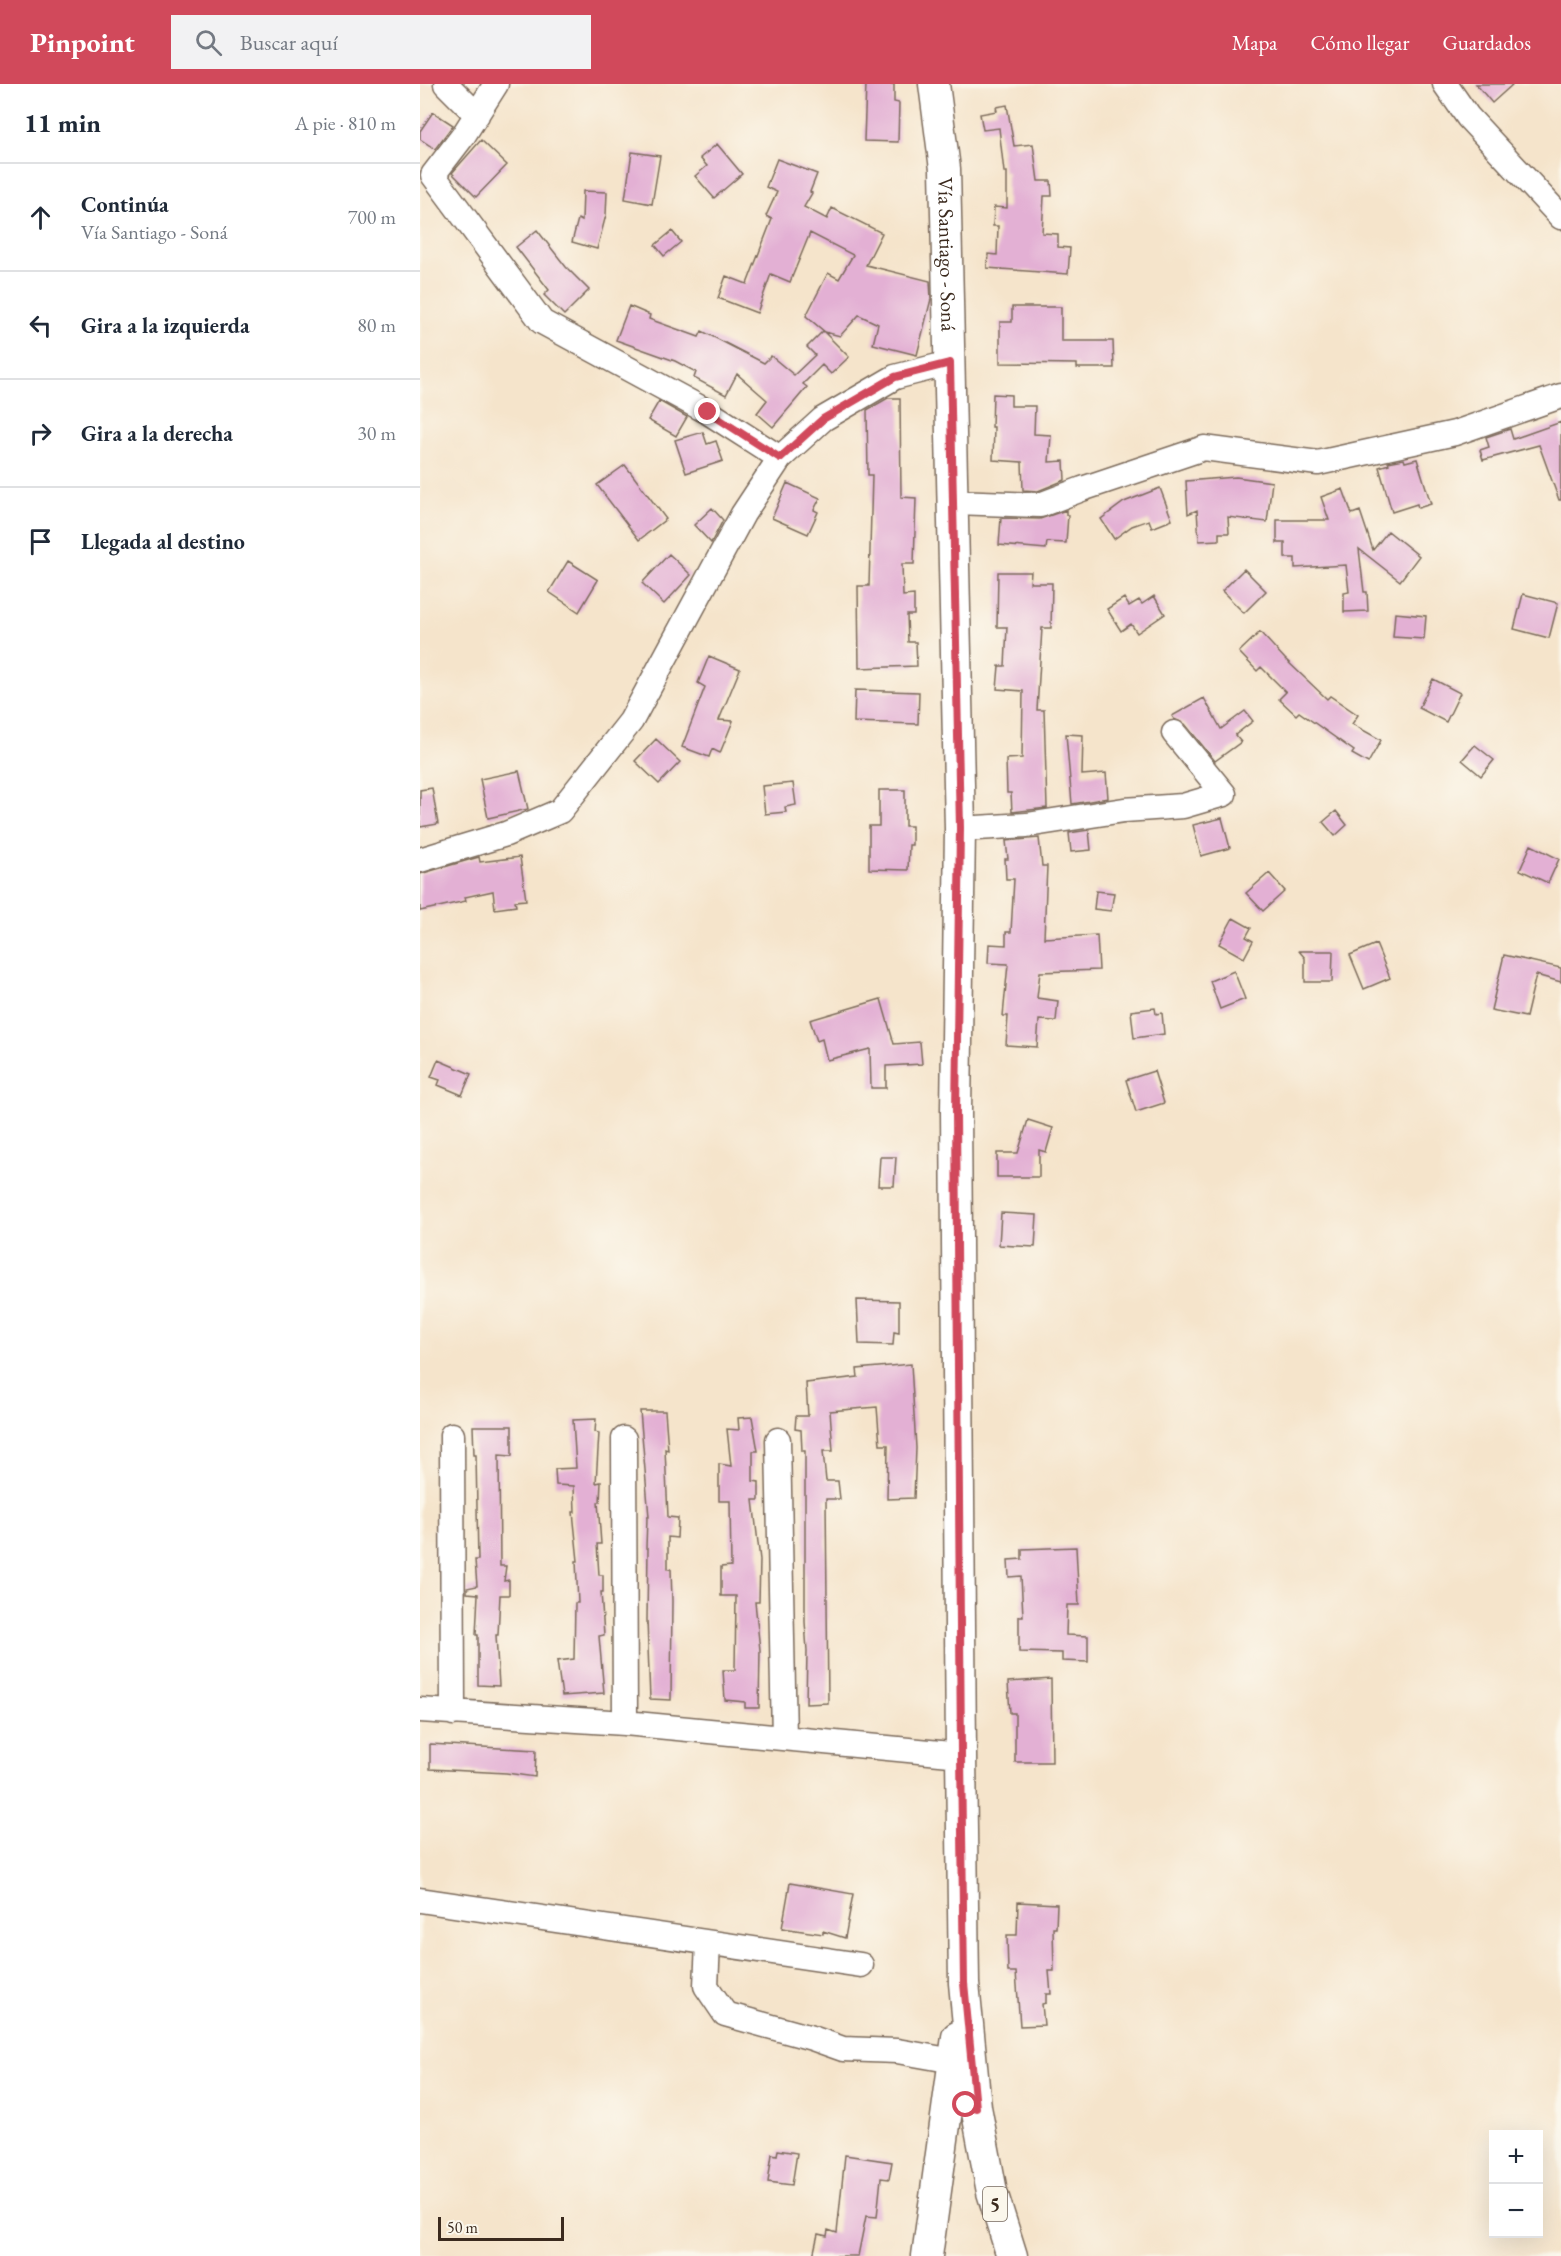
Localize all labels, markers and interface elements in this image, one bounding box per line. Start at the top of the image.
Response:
search box [171,15,591,69]
text: Pinpoint [30,24,135,60]
icon: search [192,26,225,59]
text: Buscar aquí [240,28,338,57]
text: Mapa [1232,29,1277,56]
text: Cómo llegar [1310,29,1409,56]
text: Guardados [1442,29,1531,56]
text: 11 min [24,106,101,140]
text: A pie · 810 m [295,110,396,136]
street label: Vía Santiago - Soná [932,177,963,332]
text: Continúa [81,190,169,219]
icon: ahead [24,201,57,234]
text: 700 m [348,204,396,230]
text: Vía Santiago - Soná [81,219,228,245]
icon: left [24,309,57,342]
text: Gira a la izquierda [81,311,250,340]
text: 80 m [357,312,396,338]
route end [694,398,720,424]
icon: right [24,417,57,450]
text: Gira a la derecha [81,419,233,448]
text: 30 m [357,420,396,446]
icon: arrive [24,525,57,558]
text: Llegada al destino [81,527,245,556]
route start [952,2091,978,2117]
map controls [1489,2130,1543,2238]
button: + [1489,2130,1543,2184]
button: − [1489,2184,1543,2238]
road number: 5 [983,2187,1007,2221]
scale bar [438,2214,564,2242]
text: 50 m [447,2217,478,2238]

